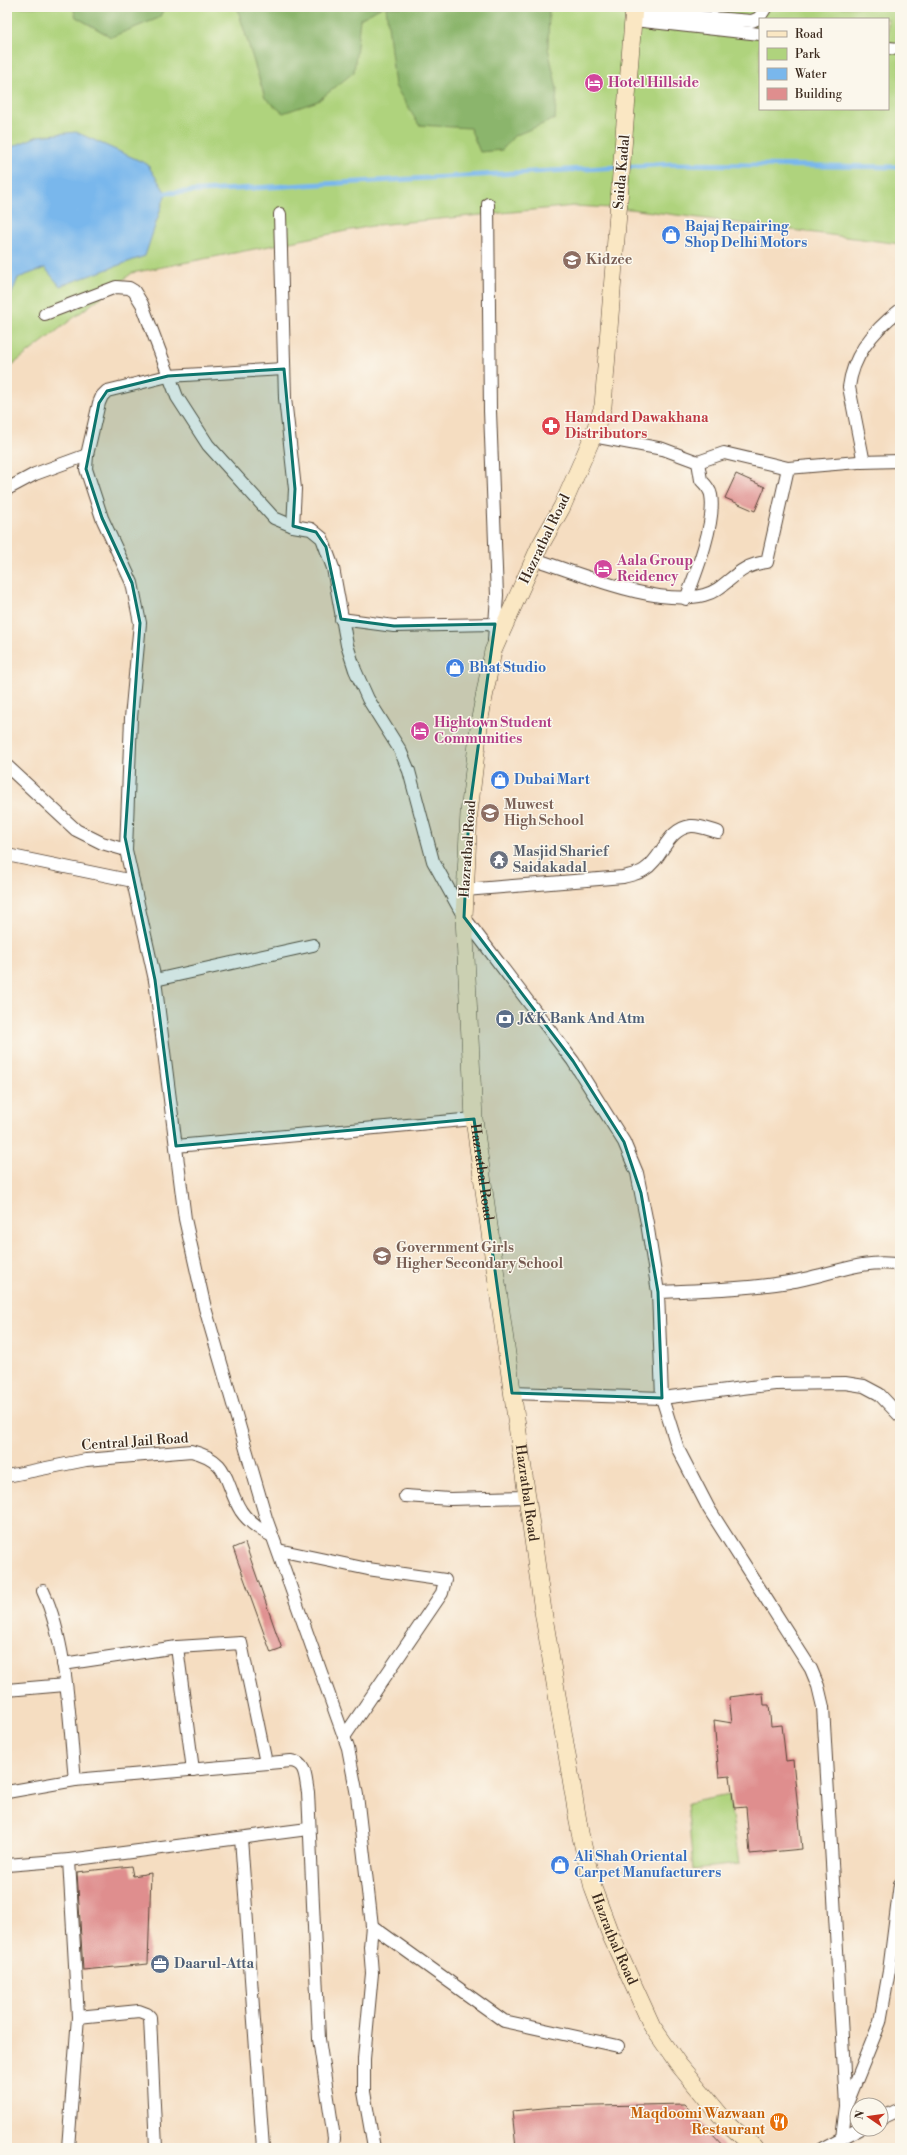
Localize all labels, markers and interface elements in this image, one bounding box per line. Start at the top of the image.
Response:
legend [759,18,889,110]
text: Road [795,27,823,42]
text: Park [795,47,821,62]
text: Water [794,67,827,82]
hotel icon: Hotel Hillside [583,72,605,94]
place label: Hotel Hillside [608,74,700,92]
text: Building [794,87,843,102]
street label: Saida Kadal [610,134,634,210]
place label: Bajaj Repairing Shop Delhi Motors [685,218,807,252]
shop icon: Bajaj Repairing Shop Delhi Motors [660,224,682,246]
school or university icon: Kidzee [561,249,583,271]
place label: Kidzee [586,251,633,269]
place label: Hamdard Dawakhana Distributors [565,409,709,443]
pharmacy icon: Hamdard Dawakhana Distributors [540,415,562,437]
street label: Hazratbal Road [515,491,575,587]
place label: Aala Group Reidency [616,552,693,586]
hotel icon: Aala Group Reidency [592,558,614,580]
shop icon: Bhat Studio [444,657,466,679]
place label: Bhat Studio [469,659,546,677]
place label: Hightown Student Communities [434,714,553,748]
hotel icon: Hightown Student Communities [409,720,431,742]
shop icon: Dubai Mart [489,769,511,791]
place label: Dubai Mart [514,771,591,789]
place label: Muwest High School [504,796,584,830]
street label: Hazratbal Road [456,800,480,898]
school or university icon: Muwest High School [479,802,501,824]
place label: Masjid Sharief Saidakadal [513,843,610,877]
temple icon: Masjid Sharief Saidakadal [488,849,510,871]
bank icon: J&K Bank And Atm [494,1008,516,1030]
place label: J&K Bank And Atm [517,1010,645,1028]
street label: Hazratbal Road [466,1122,497,1222]
place label: Government Girls Higher Secondary School [396,1239,564,1273]
school or university icon: Government Girls Higher Secondary School [371,1245,393,1267]
street label: Central Jail Road [81,1429,189,1455]
street label: Hazratbal Road [511,1443,542,1543]
place label: Ali Shah Oriental Carpet Manufacturers [573,1848,721,1882]
shop icon: Ali Shah Oriental Carpet Manufacturers [549,1854,571,1876]
street label: Hazratbal Road [587,1891,641,1988]
office icon: Daarul-Atta [149,1953,171,1975]
place label: Daarul-Atta [174,1955,255,1973]
north arrow [849,2097,889,2137]
place label: Maqdoomi Wazwaan Restaurant [630,2105,766,2139]
text: N [852,2109,868,2121]
restaurant icon: Maqdoomi Wazwaan Restaurant [768,2111,790,2133]

